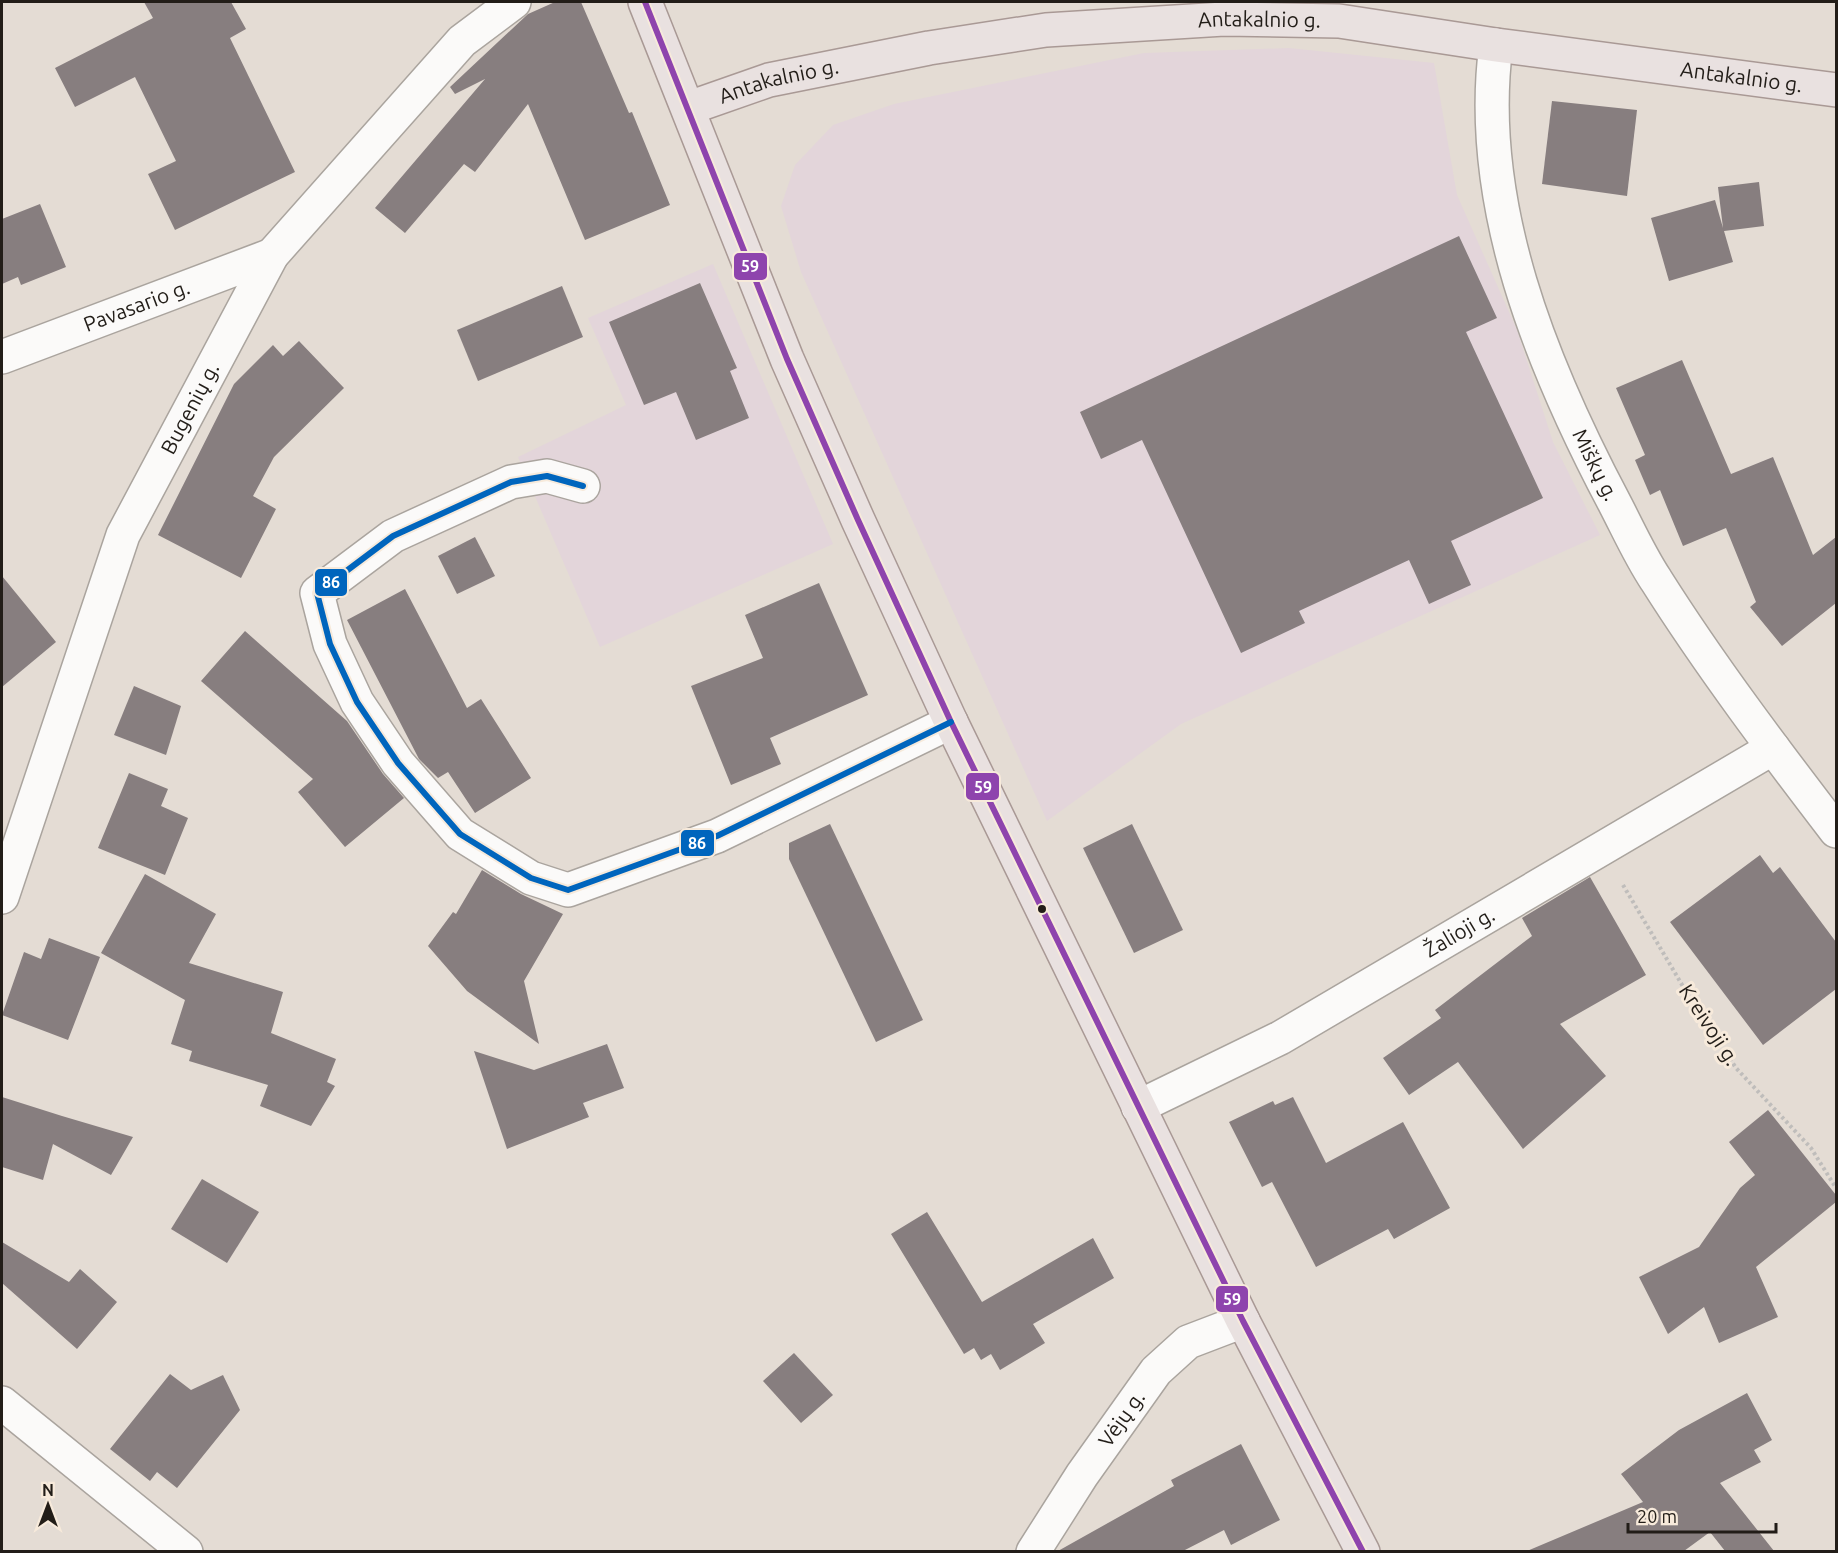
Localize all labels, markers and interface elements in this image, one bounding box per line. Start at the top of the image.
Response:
street label: Antakalnio g. [1197,6,1321,32]
street label: Antakalnio g. [715,53,841,108]
street label: Antakalnio g. [1679,57,1804,96]
line badge: 59 [733,252,768,281]
text: 59 [741,257,759,275]
street label: Pavasario g. [80,274,193,336]
street label: Bugenių g. [155,358,224,458]
street label: Miškų g. [1568,425,1624,505]
line badge: 86 [314,568,348,597]
text: 86 [322,573,340,591]
line badge: 59 [965,772,1000,801]
text: 59 [974,778,992,796]
line badge: 86 [680,829,715,857]
text: 86 [688,834,706,852]
street label: Žalioji g. [1419,902,1499,962]
unlabelled marker [1036,903,1048,915]
street label: Kreivoji g. [1675,979,1745,1070]
line badge: 59 [1215,1285,1249,1313]
text: 59 [1223,1290,1241,1308]
street label: Vėjų g. [1093,1386,1149,1451]
north arrow [18,1475,78,1535]
text: N [42,1481,54,1499]
scale bar [1628,1496,1776,1534]
text: 20 m [1637,1506,1677,1526]

